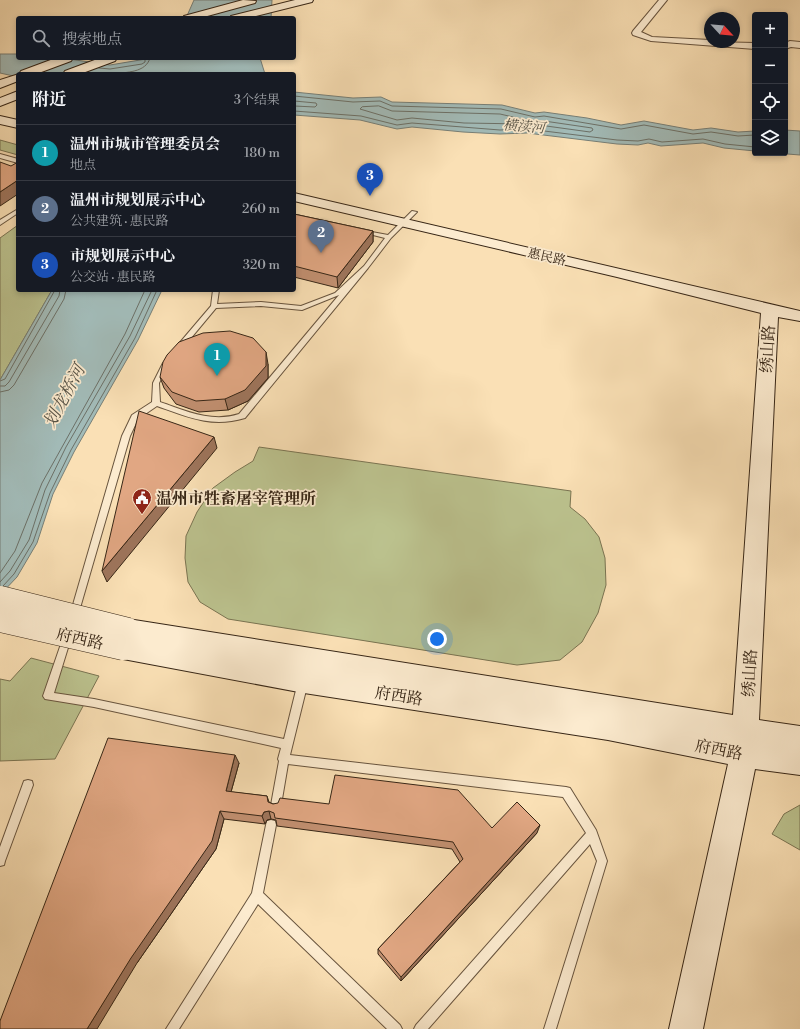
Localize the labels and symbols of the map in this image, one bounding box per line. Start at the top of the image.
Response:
north arrow [704,12,740,48]
water label: 横渎河 [502,116,549,138]
pin: 3 [357,163,383,196]
pin: 2 [308,220,334,253]
street label: 惠民路 [526,245,568,269]
street label: 绣山路 [757,325,779,374]
pin: 1 [204,343,230,376]
water label: 划龙桥河 [39,359,92,432]
public building icon: 温州市牲畜屠宰管理所 [131,487,153,515]
place label: 温州市牲畜屠宰管理所 [156,489,316,509]
street label: 府西路 [54,624,105,654]
your location [427,629,447,649]
street label: 绣山路 [739,649,761,698]
street label: 府西路 [374,682,424,710]
street label: 府西路 [693,736,744,764]

